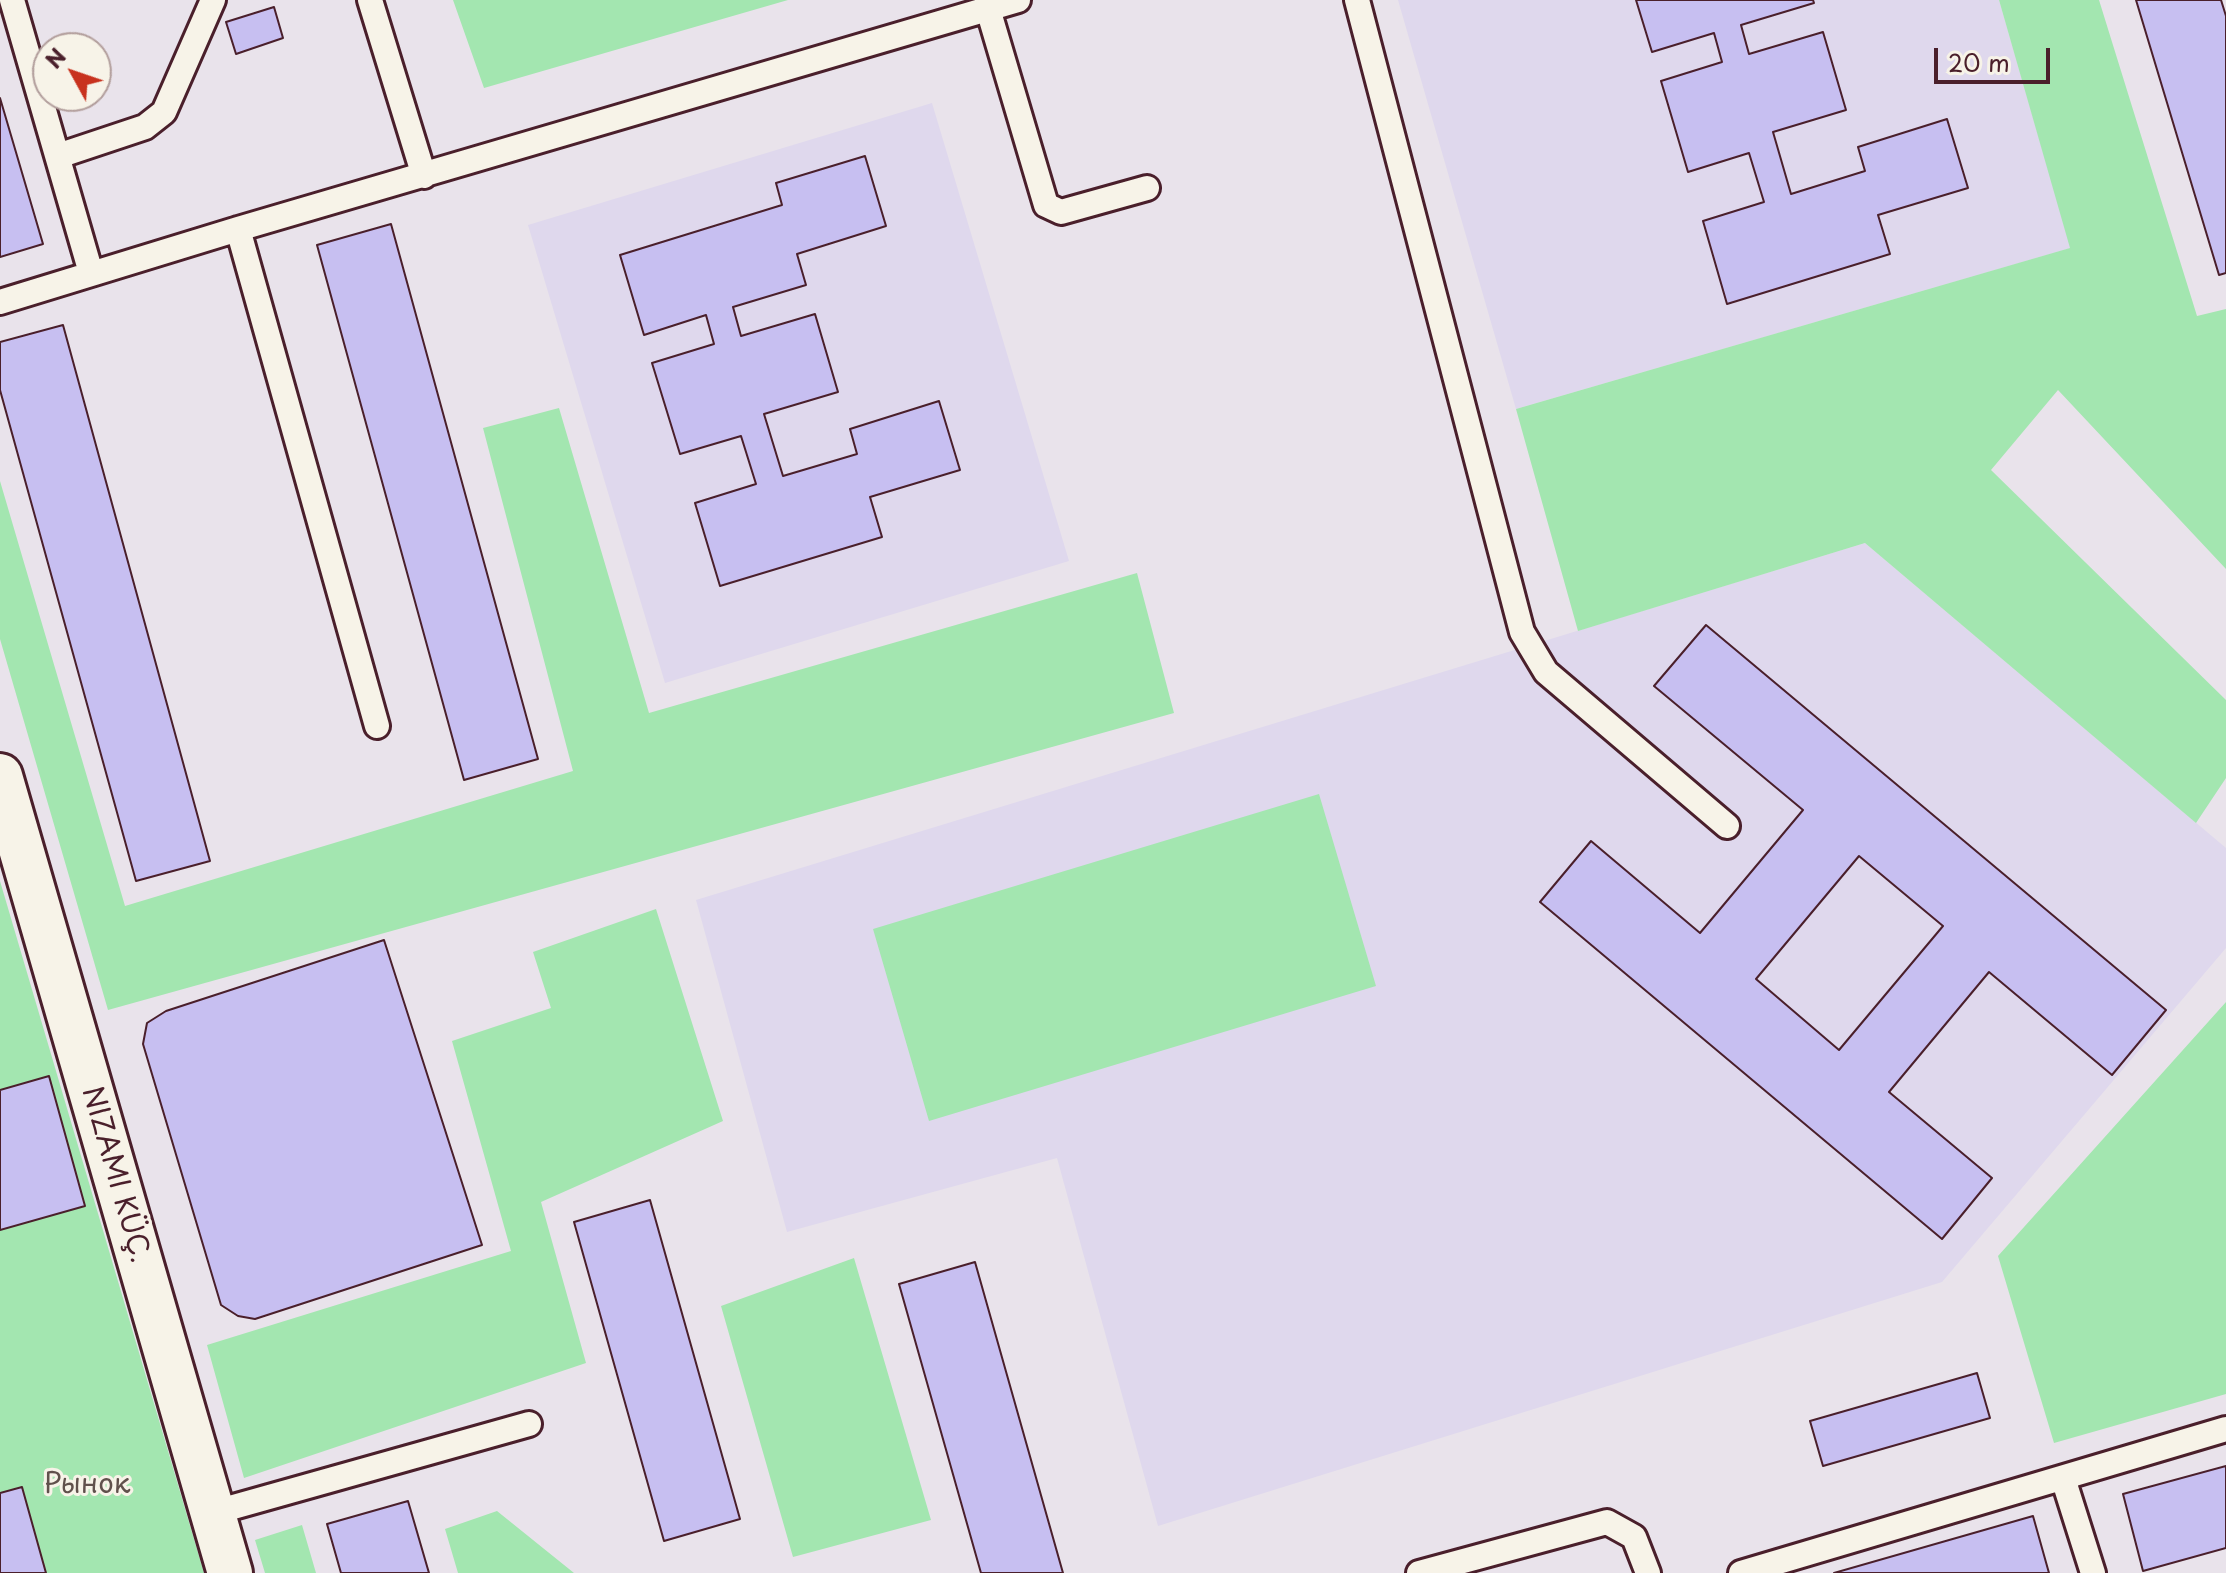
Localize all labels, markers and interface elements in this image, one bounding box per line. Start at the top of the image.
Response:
north arrow [32,32,112,112]
scale bar [1938,32,2054,82]
text: N [37,40,73,75]
text: 20 m [1948,44,2010,80]
street label: NIZAMI KÜÇ. [74,1083,156,1267]
park label: Рынок [44,1468,130,1502]

